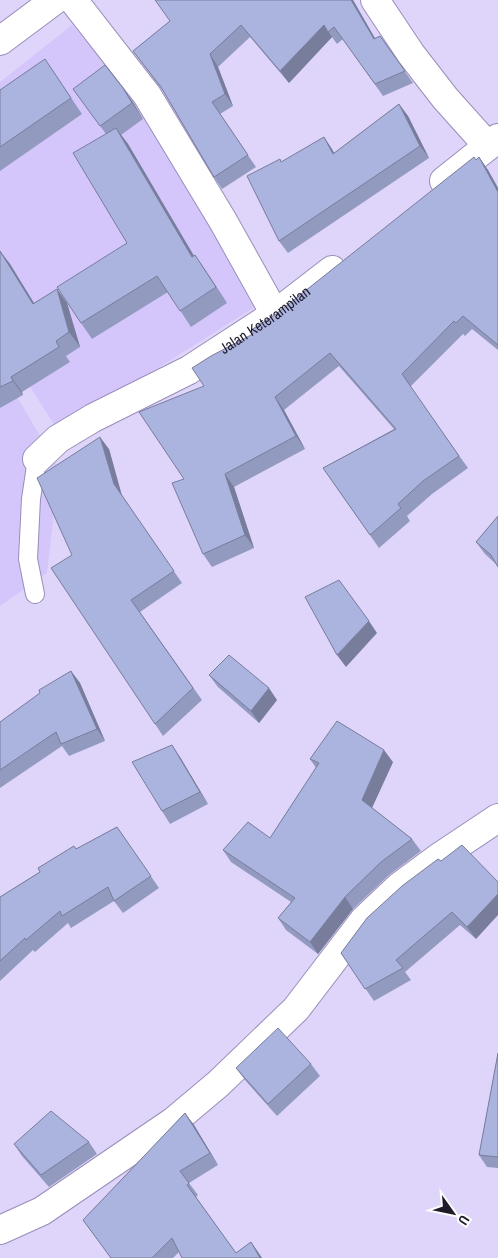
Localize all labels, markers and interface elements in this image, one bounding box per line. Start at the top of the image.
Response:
street label: Jalan Keterampilan [215,280,314,358]
north arrow [428,1188,478,1238]
text: U [454,1212,474,1228]

